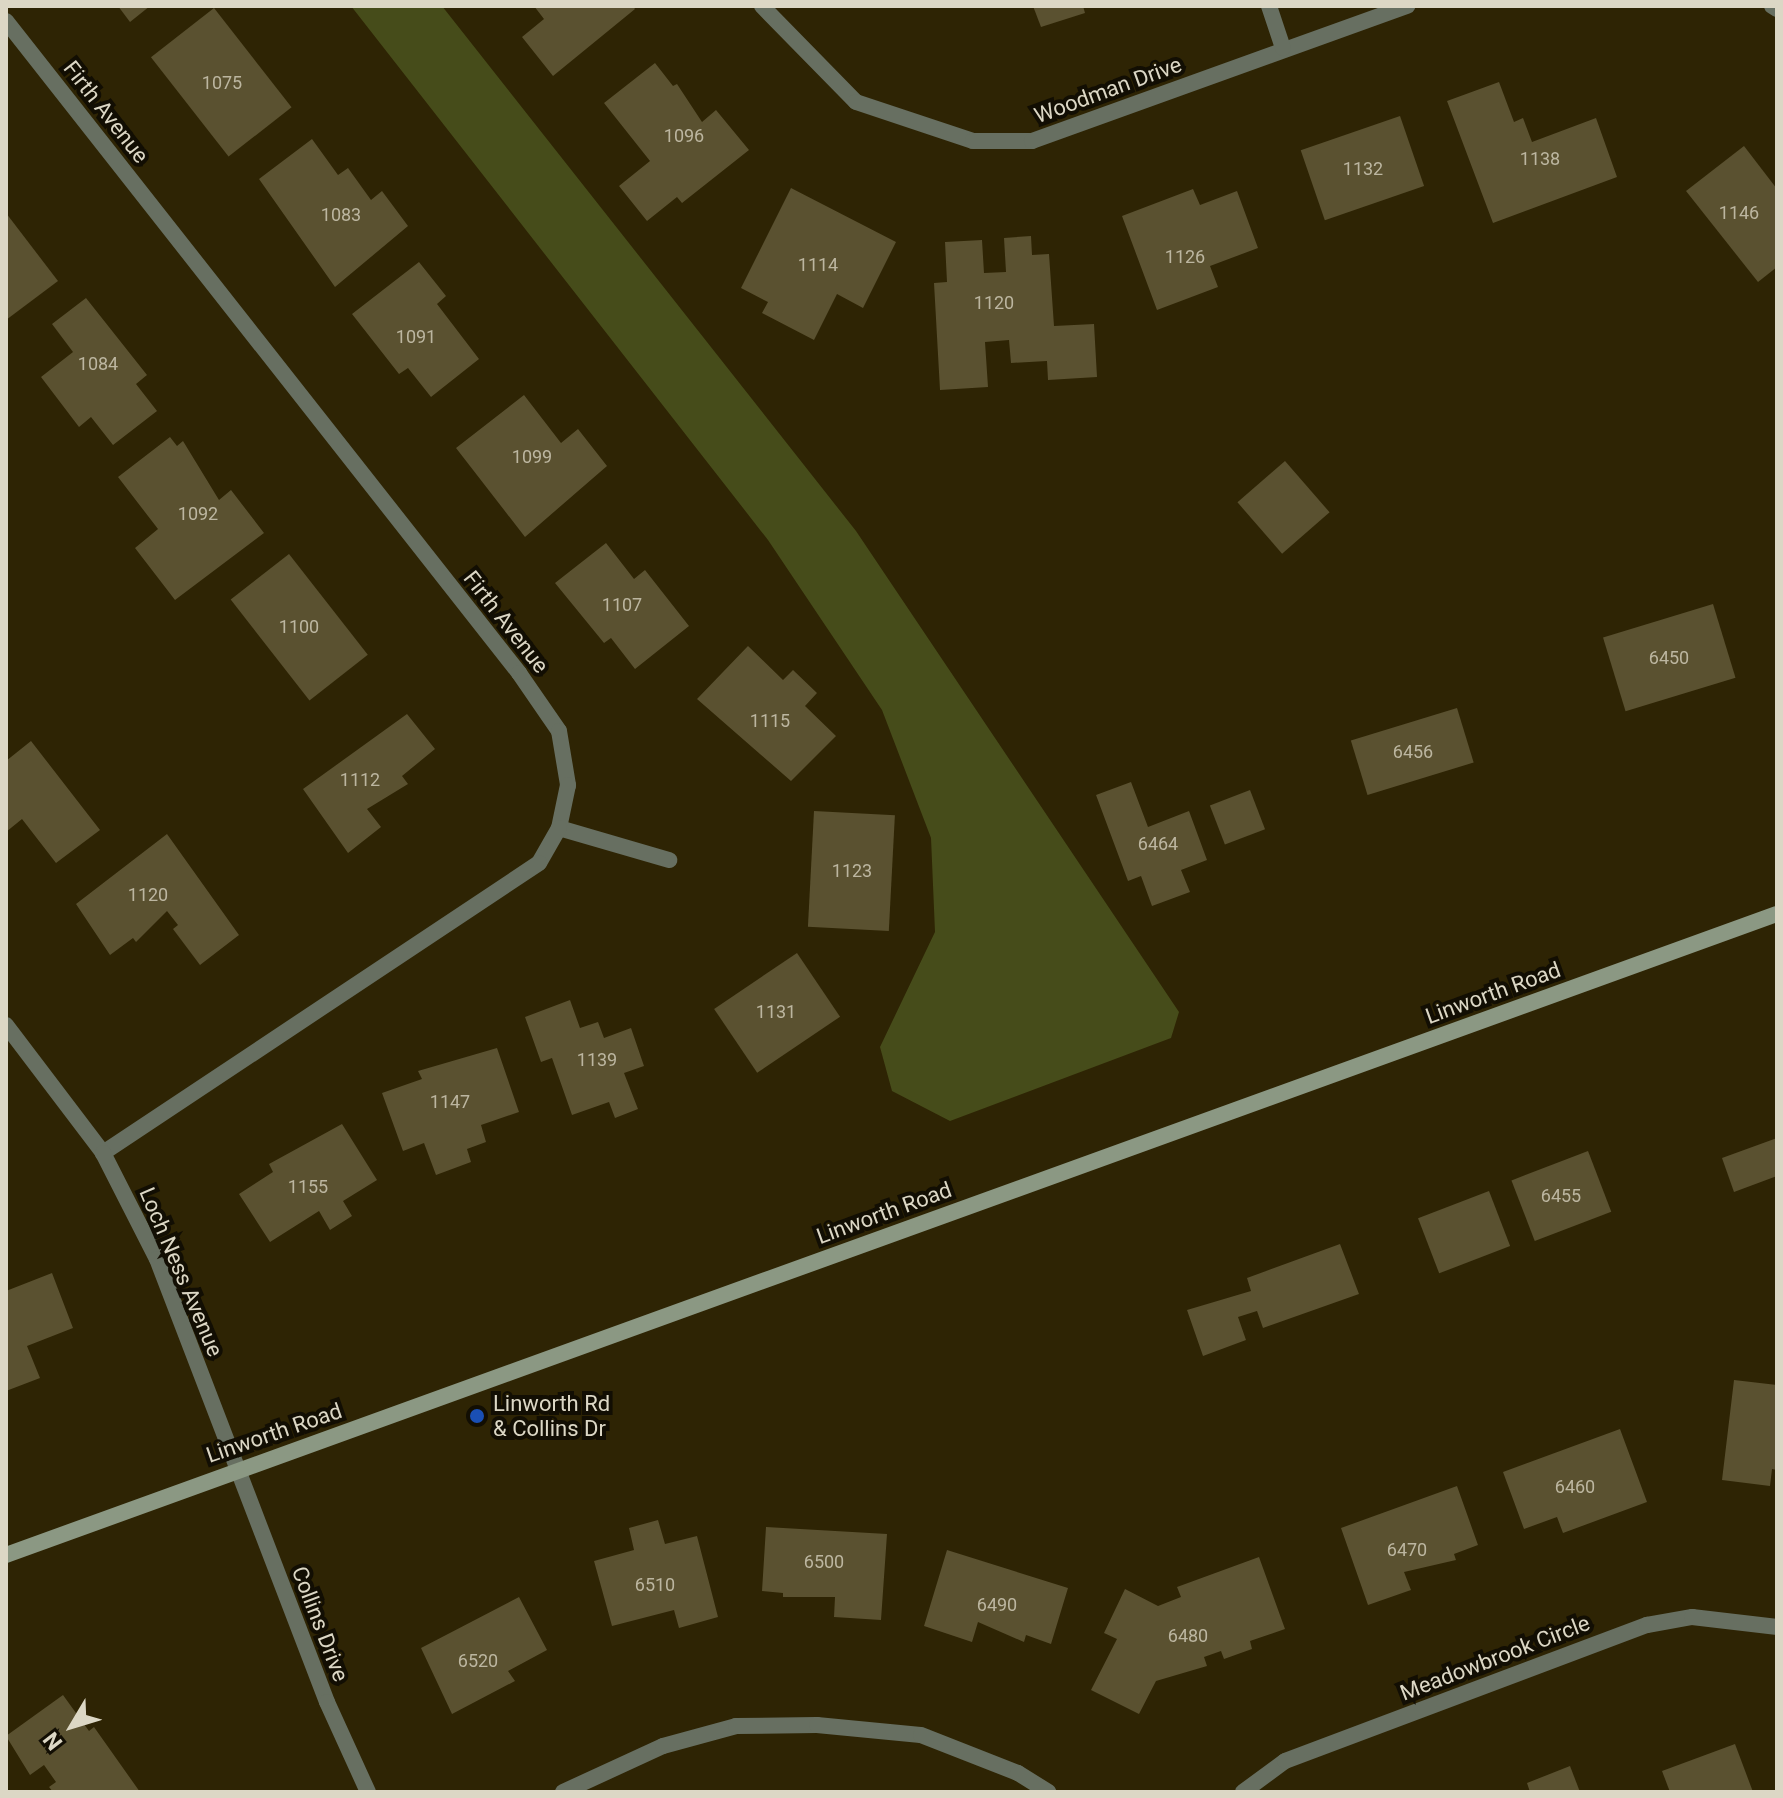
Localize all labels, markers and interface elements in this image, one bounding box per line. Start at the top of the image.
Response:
street label: Woodman Drive [1031,51,1185,129]
street label: Firth Avenue [58,56,154,168]
house number: 1075 [202,72,242,94]
house number: 1096 [664,125,704,147]
house number: 1138 [1520,148,1560,170]
house number: 1132 [1343,158,1383,180]
house number: 1146 [1719,202,1759,224]
house number: 1083 [321,204,361,226]
house number: 1126 [1165,246,1205,268]
house number: 1114 [798,254,838,276]
house number: 1120 [974,292,1014,314]
house number: 1091 [396,326,436,348]
house number: 1084 [78,353,118,375]
house number: 1099 [512,446,552,468]
house number: 1092 [178,503,218,525]
street label: Firth Avenue [458,566,554,678]
house number: 1107 [602,594,642,616]
house number: 1100 [279,616,319,638]
house number: 6450 [1649,647,1689,669]
house number: 1115 [750,710,790,732]
house number: 6456 [1393,741,1433,763]
house number: 1112 [340,769,380,791]
house number: 6464 [1138,833,1178,855]
house number: 1123 [832,860,872,882]
house number: 1120 [128,884,168,906]
street label: Linworth Road [1422,956,1564,1030]
house number: 1131 [756,1001,796,1023]
house number: 1139 [577,1049,617,1071]
house number: 1147 [430,1091,470,1113]
house number: 1155 [288,1176,328,1198]
street label: Linworth Road [813,1176,955,1250]
street label: Loch Ness Avenue [133,1184,229,1360]
house number: 6455 [1541,1185,1581,1207]
place label: Linworth Rd & Collins Dr [493,1390,610,1442]
street label: Linworth Road [203,1397,345,1469]
marker: Linworth Rd & Collins Dr [468,1407,486,1425]
house number: 6460 [1555,1476,1595,1498]
house number: 6470 [1387,1539,1427,1561]
house number: 6500 [804,1551,844,1573]
street label: Collins Drive [286,1563,354,1685]
house number: 6510 [635,1574,675,1596]
house number: 6490 [977,1594,1017,1616]
street label: Meadowbrook Circle [1396,1610,1594,1706]
house number: 6480 [1168,1625,1208,1647]
house number: 6520 [458,1650,498,1672]
north arrow [32,1686,112,1766]
text: N [38,1727,67,1755]

